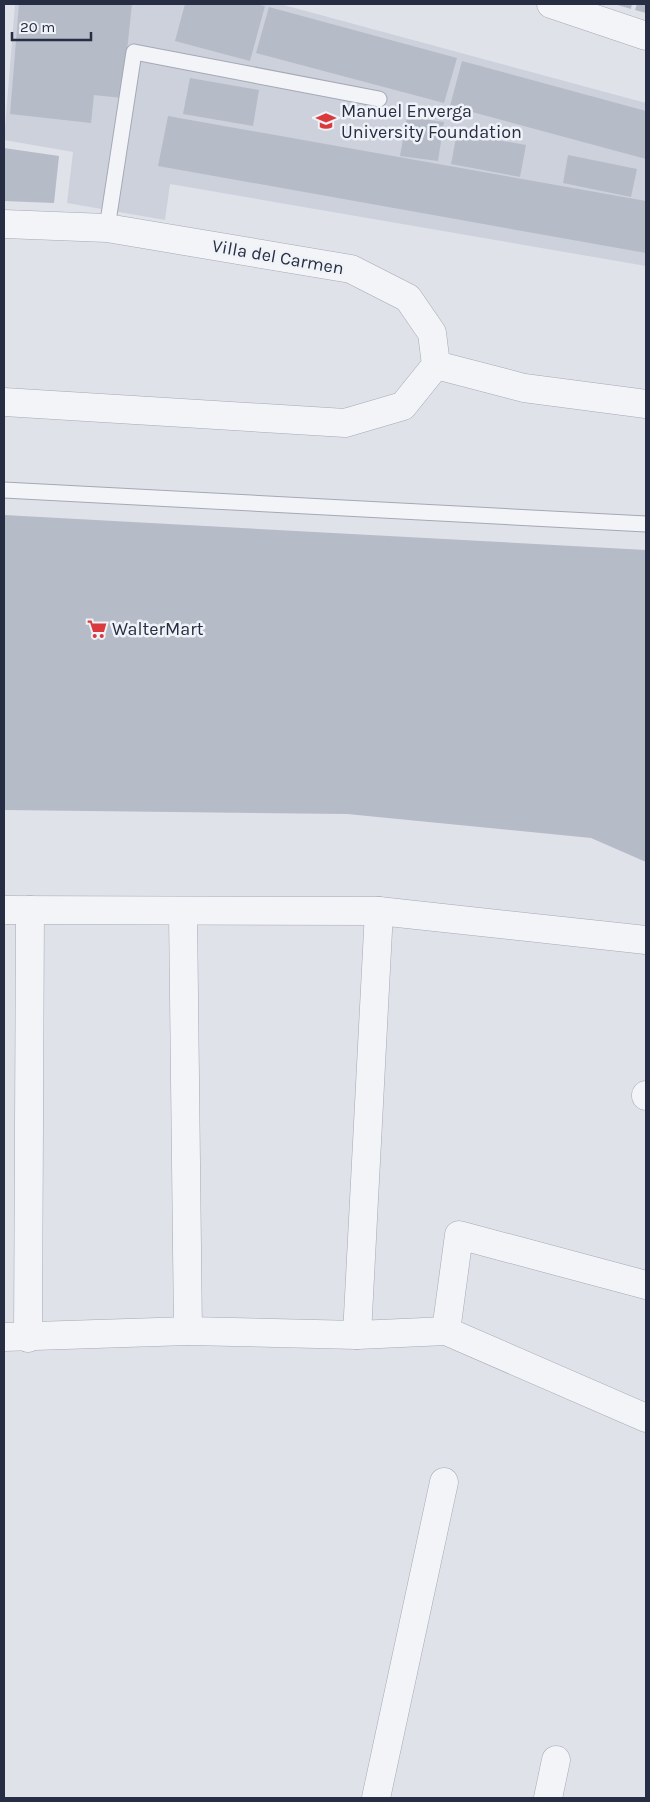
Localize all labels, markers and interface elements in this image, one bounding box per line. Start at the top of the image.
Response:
scale bar [12,10,91,42]
text: 20 m [20,18,55,36]
place label: Manuel Enverga University Foundation [341,100,522,143]
school or university icon: Manuel Enverga University Foundation [315,110,337,132]
street label: Villa del Carmen [210,235,346,279]
supermarket icon: WalterMart [86,618,108,640]
place label: WalterMart [112,618,204,640]

